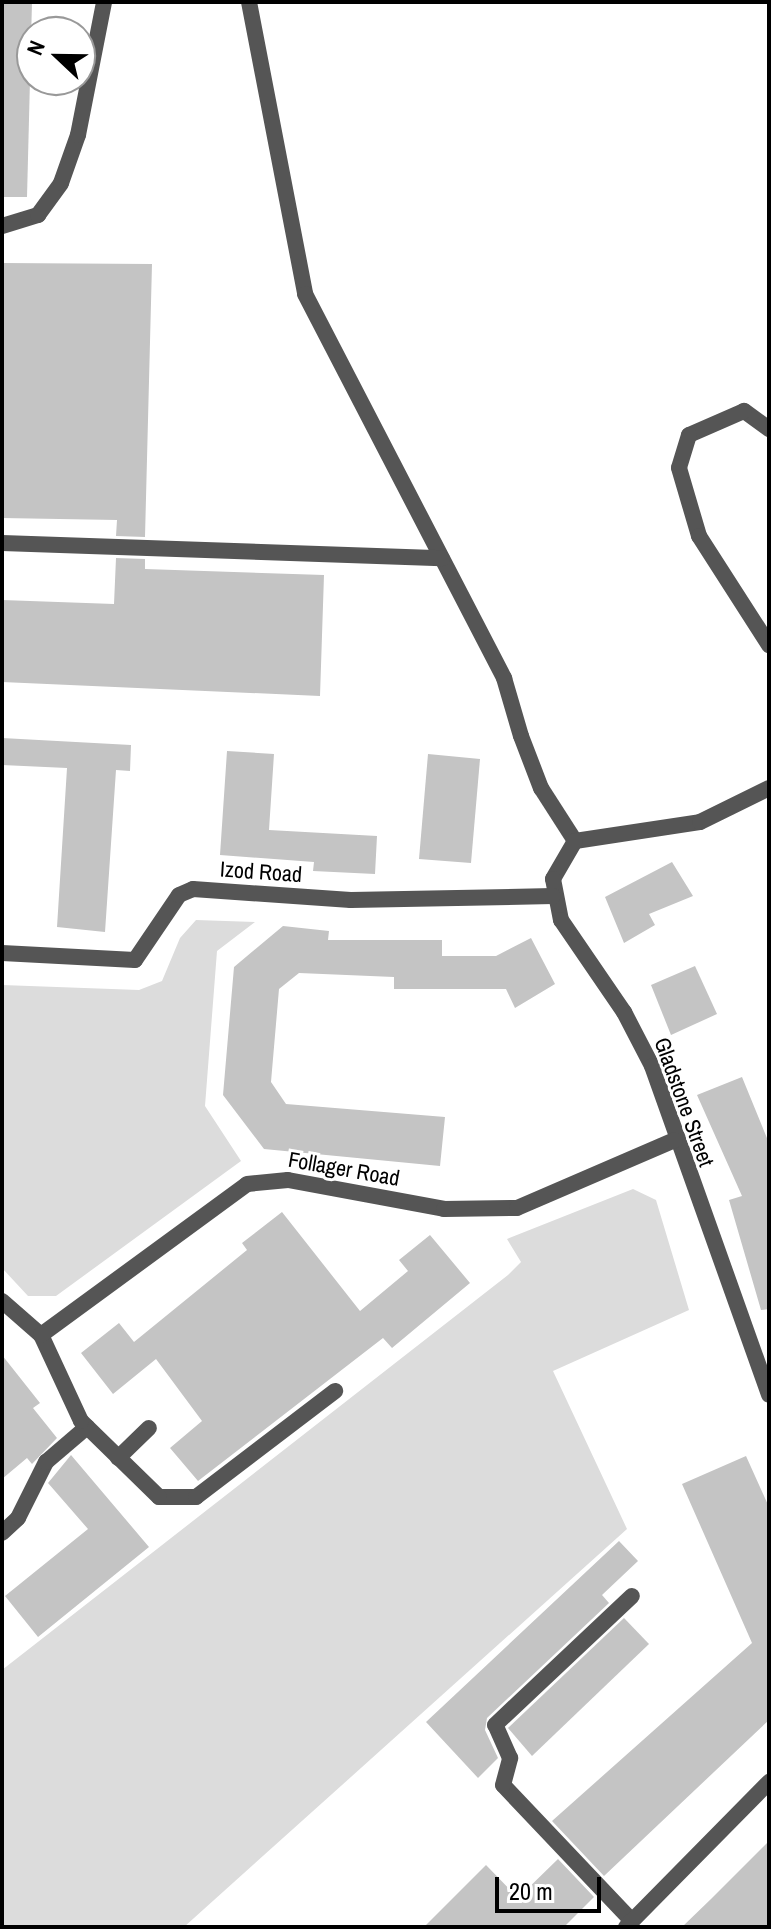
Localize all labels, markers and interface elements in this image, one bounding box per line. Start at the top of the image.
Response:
north arrow [16,16,96,96]
text: N [19,36,52,59]
street label: Izod Road [219,856,303,888]
street label: Gladstone Street [648,1034,720,1170]
street label: Follager Road [286,1146,402,1192]
scale bar [499,1861,605,1911]
text: 20 m [509,1875,553,1907]

